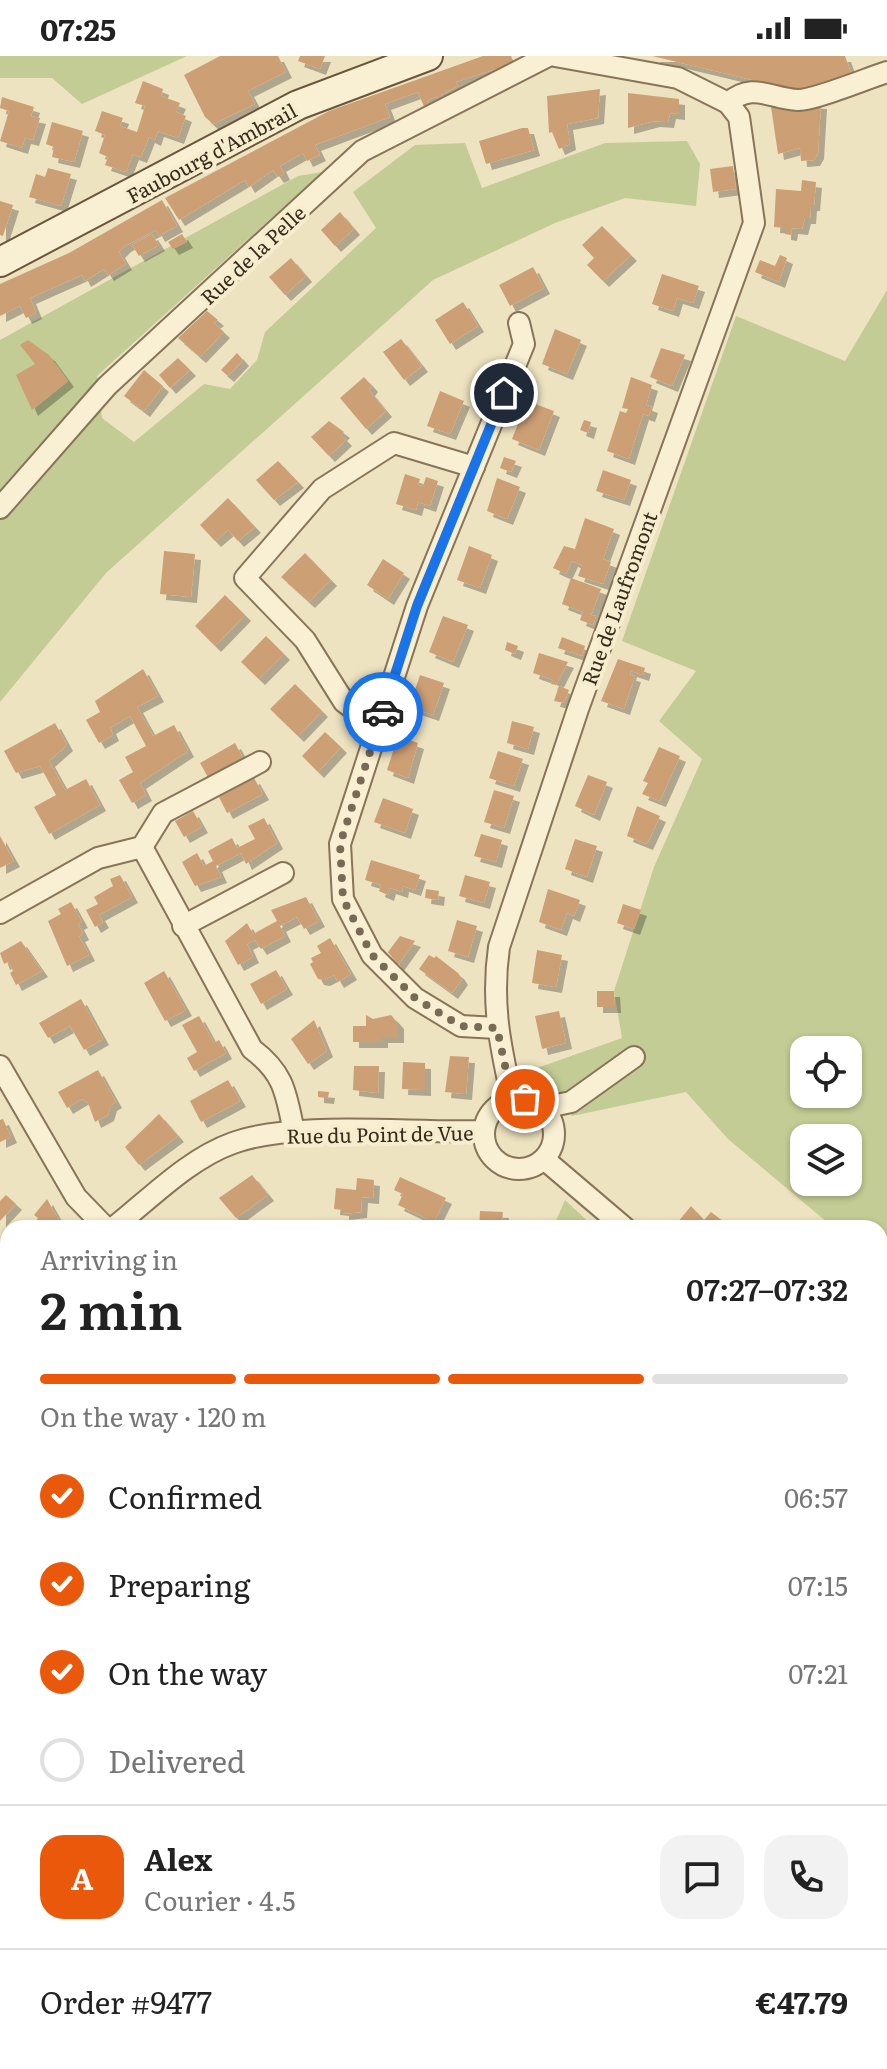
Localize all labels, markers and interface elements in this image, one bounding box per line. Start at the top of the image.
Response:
text: 07:25 [40,6,116,50]
street label: Faubourg d'Ambrail [121,94,302,210]
street label: Rue de la Pelle [193,197,311,311]
pin [470,359,538,427]
icon: home [482,371,526,415]
street label: Rue de Laufromont [573,507,663,689]
courier [343,672,423,752]
icon: car [361,690,405,734]
map controls [790,1036,862,1196]
button: locate [790,1036,862,1108]
pin [491,1065,559,1133]
icon: bag [503,1077,547,1121]
street label: Rue du Point de Vue [286,1116,474,1150]
button: layers [790,1124,862,1196]
text: Arriving in [40,1239,178,1278]
text: 07:27–07:32 [686,1266,848,1310]
text: 2 min [40,1269,183,1346]
text: On the way · 120 m [40,1396,266,1435]
icon: check [40,1474,84,1518]
text: Confirmed [108,1474,262,1518]
text: 06:57 [784,1477,848,1516]
icon: check [40,1562,84,1606]
text: Preparing [108,1562,250,1606]
text: 07:15 [788,1565,848,1604]
icon: check [40,1650,84,1694]
text: On the way [108,1650,267,1694]
text: 07:21 [788,1653,848,1692]
text: Delivered [108,1738,245,1782]
button: chat [660,1835,744,1919]
button: phone [764,1835,848,1919]
text: Alex [144,1836,212,1880]
text: A [71,1855,93,1899]
text: Courier · 4.5 [144,1880,296,1919]
text: Order #9477 [40,1979,212,2023]
text: €47.79 [756,1979,848,2023]

